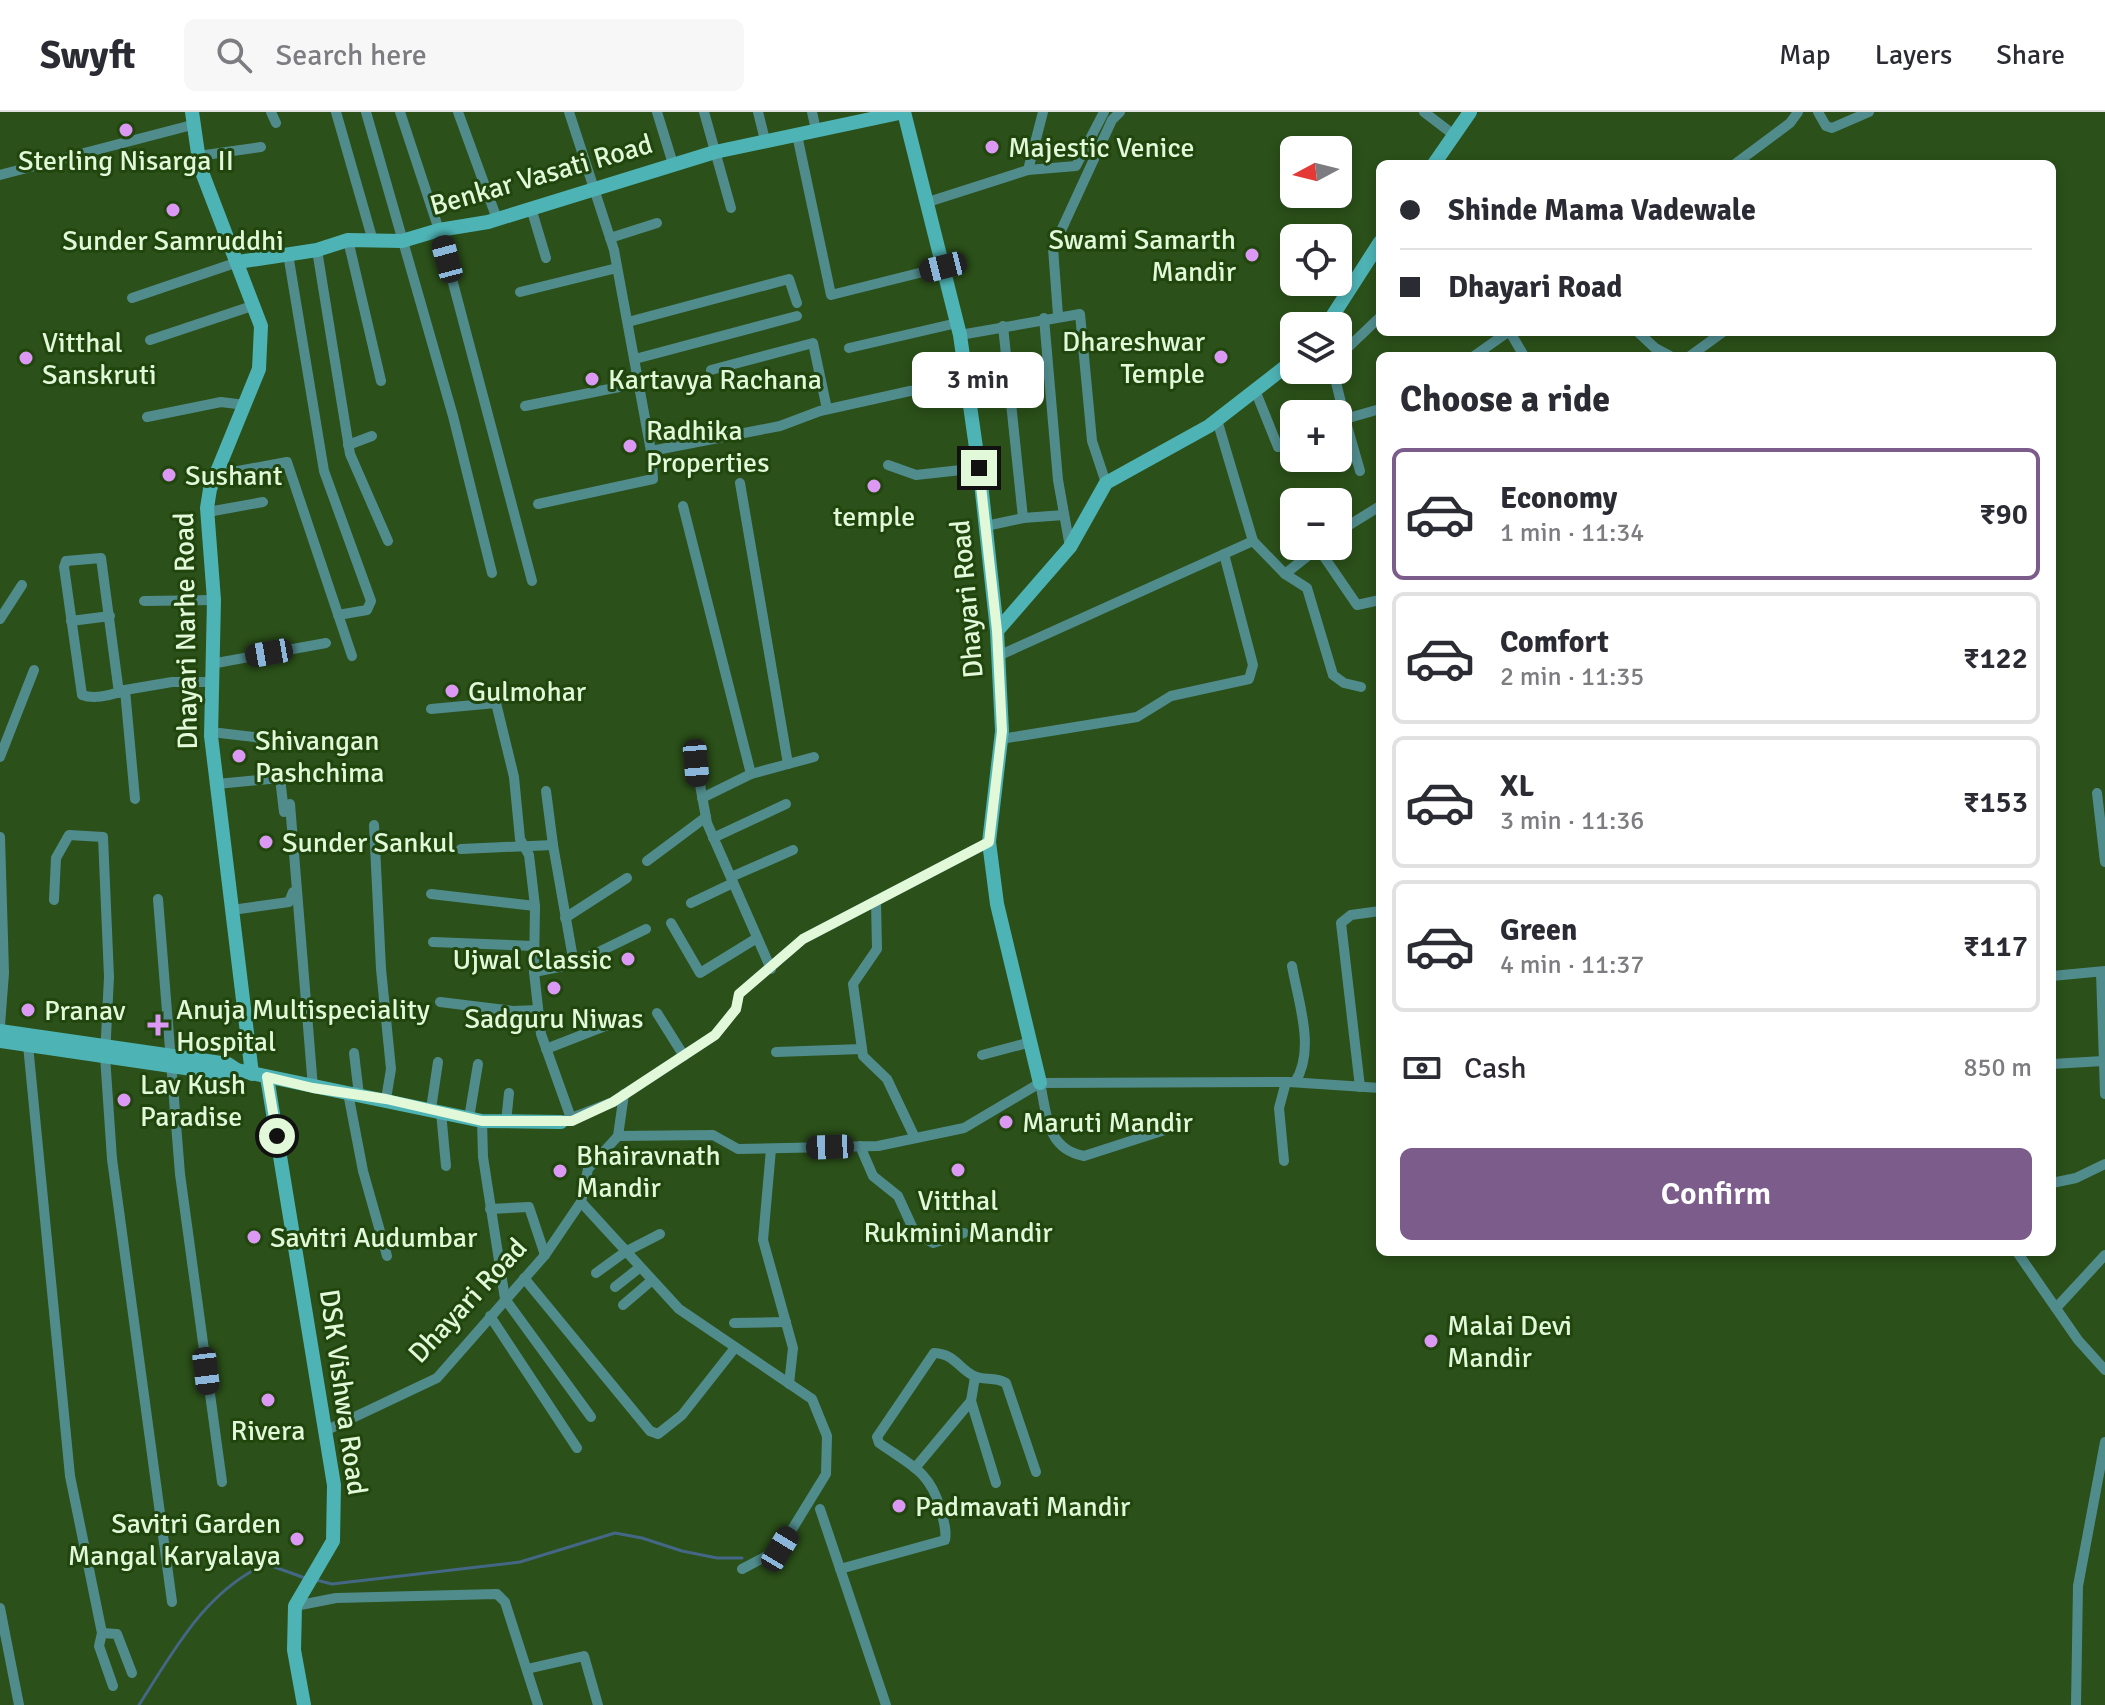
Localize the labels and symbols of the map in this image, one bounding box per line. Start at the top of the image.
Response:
marker: Sterling Nisarga II [117,121,135,139]
street label: Benkar Vasati Road [426,127,656,223]
place label: Majestic Venice [1008,131,1194,165]
north arrow [1280,136,1352,208]
marker: Majestic Venice [983,138,1001,156]
place label: Sterling Nisarga II [18,144,234,178]
marker: Sunder Samruddhi [164,201,182,219]
place label: Swami Samarth Mandir [1049,223,1237,289]
place label: Sunder Samruddhi [62,224,284,258]
car [429,233,465,285]
marker: Swami Samarth Mandir [1243,246,1261,264]
car [917,250,969,284]
place label: Dhareshwar Temple [1062,325,1206,391]
place label: Vitthal Sanskruti [42,326,157,392]
marker: Dhareshwar Temple [1212,348,1230,366]
marker: Vitthal Sanskruti [17,349,35,367]
callout: 3 min [913,352,1045,408]
place label: Kartavya Rachana [608,363,822,397]
marker: Kartavya Rachana [583,370,601,388]
place label: Radhika Properties [646,414,769,480]
marker: Radhika Properties [621,437,639,455]
route end [961,450,997,486]
place label: Sushant [185,459,283,493]
marker: Sushant [160,466,178,484]
marker: temple [865,477,883,495]
place label: temple [833,500,915,534]
street label: Dhayari Narhe Road [167,512,205,750]
street label: Dhayari Road [943,518,991,679]
car [243,637,295,669]
place label: Gulmohar [468,675,587,709]
marker: Gulmohar [443,682,461,700]
place label: Shivangan Pashchima [255,724,385,790]
car [682,738,710,788]
marker: Shivangan Pashchima [230,747,248,765]
place label: Sunder Sankul [282,826,456,860]
marker: Sunder Sankul [257,833,275,851]
place label: Ujwal Classic [453,943,612,977]
marker: Ujwal Classic [619,950,637,968]
marker: Sadguru Niwas [545,979,563,997]
place label: Anuja Multispeciality Hospital [176,993,430,1059]
place label: Pranav [44,994,126,1028]
marker: Pranav [19,1001,37,1019]
place label: Sadguru Niwas [464,1002,644,1036]
marker: Anuja Multispeciality Hospital [147,1014,169,1036]
place label: Lav Kush Paradise [140,1068,246,1134]
marker: Lav Kush Paradise [115,1091,133,1109]
place label: Maruti Mandir [1022,1106,1194,1140]
marker: Maruti Mandir [997,1113,1015,1131]
route start [259,1118,295,1154]
car [806,1134,854,1160]
place label: Bhairavnath Mandir [576,1139,721,1205]
marker: Vitthal Rukmini Mandir [949,1161,967,1179]
marker: Bhairavnath Mandir [551,1162,569,1180]
place label: Vitthal Rukmini Mandir [863,1184,1053,1250]
place label: Savitri Audumbar [270,1221,478,1255]
marker: Savitri Audumbar [245,1228,263,1246]
street label: Dhayari Road [401,1231,534,1370]
street label: DSK Vishwa Road [312,1287,374,1497]
place label: Malai Devi Mandir [1447,1309,1572,1375]
marker: Malai Devi Mandir [1422,1332,1440,1350]
car [191,1346,221,1396]
marker: Rivera [259,1391,277,1409]
place label: Rivera [231,1414,305,1448]
place label: Padmavati Mandir [915,1490,1131,1524]
marker: Padmavati Mandir [890,1497,908,1515]
place label: Savitri Garden Mangal Karyalaya [68,1507,281,1573]
car [757,1522,803,1576]
marker: Savitri Garden Mangal Karyalaya [288,1530,306,1548]

